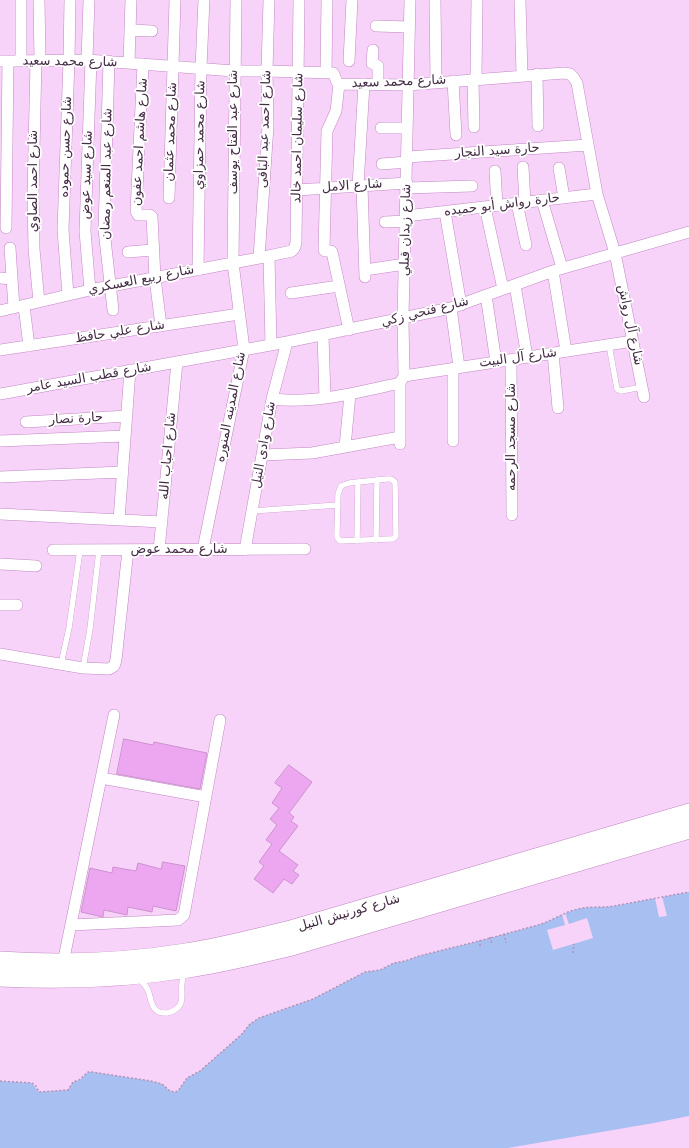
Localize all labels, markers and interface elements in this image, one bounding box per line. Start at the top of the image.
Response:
street label: شارع محمد سعيد [22,53,118,71]
street label: شارع عبد الفتاح يوسف [226,70,242,194]
street label: شارع احمد عبد الباقى [255,70,275,188]
street label: شارع سليمان احمد خالد [289,73,307,203]
street label: شارع محمد سعيد [351,73,447,91]
street label: شارع هاشم احمد عفون [129,78,151,206]
street label: شارع محمد حمزاوي [191,80,209,190]
street label: شارع محمد عثمان [161,82,181,182]
street label: شارع حسن حموده [56,96,76,198]
street label: شارع عبد المنعم رمضان [98,108,116,240]
street label: شارع احمد الصاوي [26,130,42,232]
street label: شارع سيد عوض [78,130,96,220]
street label: حارة سيد النجار [454,140,540,162]
street label: شارع الامل [321,176,383,196]
street label: شارع زيدان قبلي [397,184,415,276]
street label: حارة رواش أبو حميده [443,190,561,220]
street label: شارع ربيع العسكري [87,262,195,298]
street label: شارع آل رواش [614,283,646,367]
street label: شارع فتحي زكي [380,294,470,330]
street label: شارع علي حافظ [74,317,166,347]
street label: شارع آل البيت [478,345,558,371]
street label: شارع المدينه المنوره [213,350,249,464]
street label: شارع قطب السيد عامر [25,359,153,397]
street label: شارع مسجد الرحمه [504,383,520,491]
street label: شارع وادى النيل [249,400,279,490]
street label: حارة نصار [48,410,104,428]
street label: شارع احباب الله [156,412,180,500]
street label: شارع محمد عوض [130,542,228,558]
street label: شارع كورنيش النيل [296,891,402,935]

